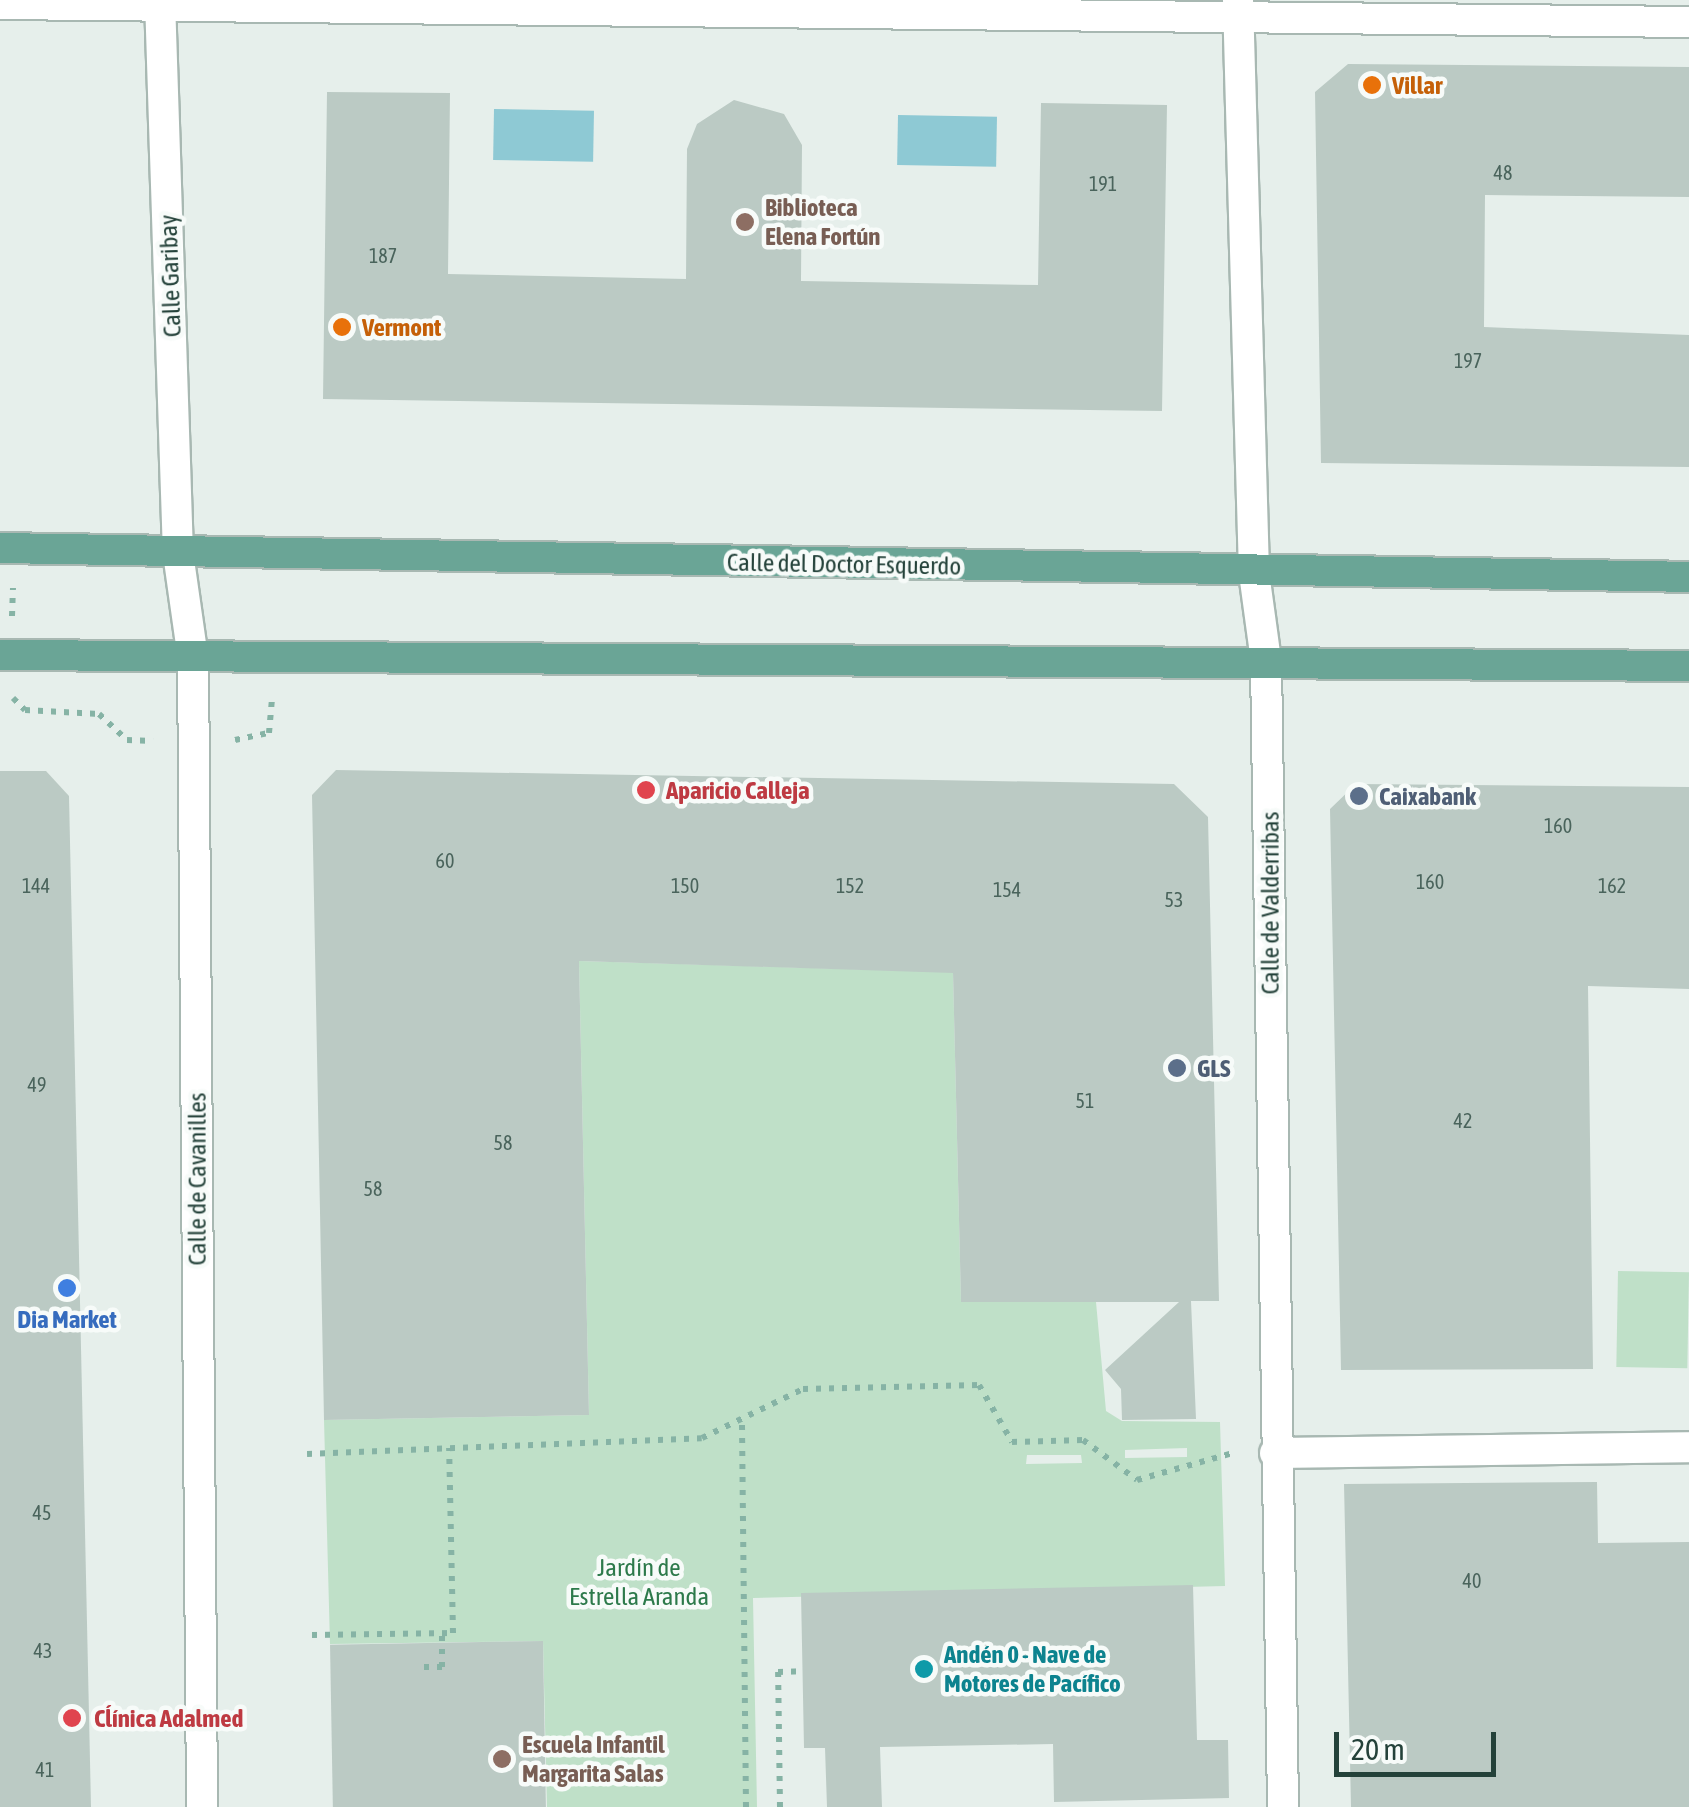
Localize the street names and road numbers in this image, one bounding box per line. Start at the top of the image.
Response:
street label: Calle Garibay [153,214,187,338]
street label: Calle del Doctor Esquerdo [727,547,961,581]
street label: Calle de Valderribas [1255,812,1285,994]
street label: Calle de Cavanilles [182,1093,212,1265]

